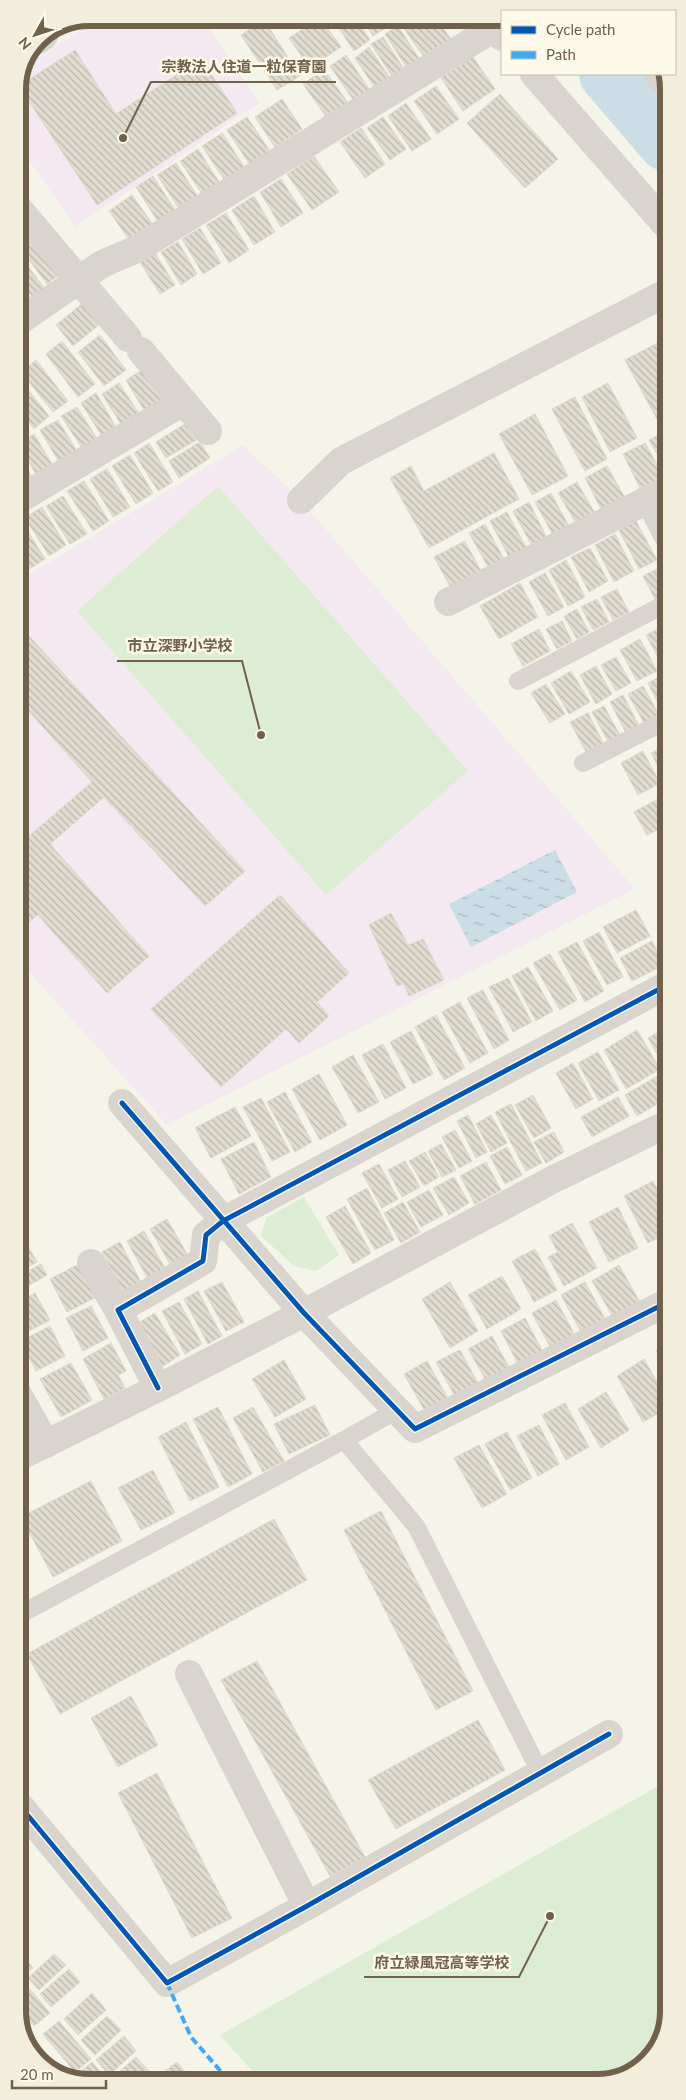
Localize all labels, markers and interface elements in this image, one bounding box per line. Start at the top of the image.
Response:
north arrow [10,10,60,60]
legend [501,10,676,75]
text: Cycle path [546,20,615,38]
text: N [15,34,35,53]
text: Path [546,45,576,63]
callout: 宗教法人住道一粒保育園 [151,52,336,82]
text: 宗教法人住道一粒保育園 [161,57,327,75]
callout: 市立深野小学校 [117,631,242,661]
text: 市立深野小学校 [127,636,233,654]
callout: 府立緑風冠高等学校 [364,1947,519,1977]
text: 府立緑風冠高等学校 [374,1953,510,1971]
scale bar [12,2058,106,2090]
text: 20 m [20,2065,54,2083]

